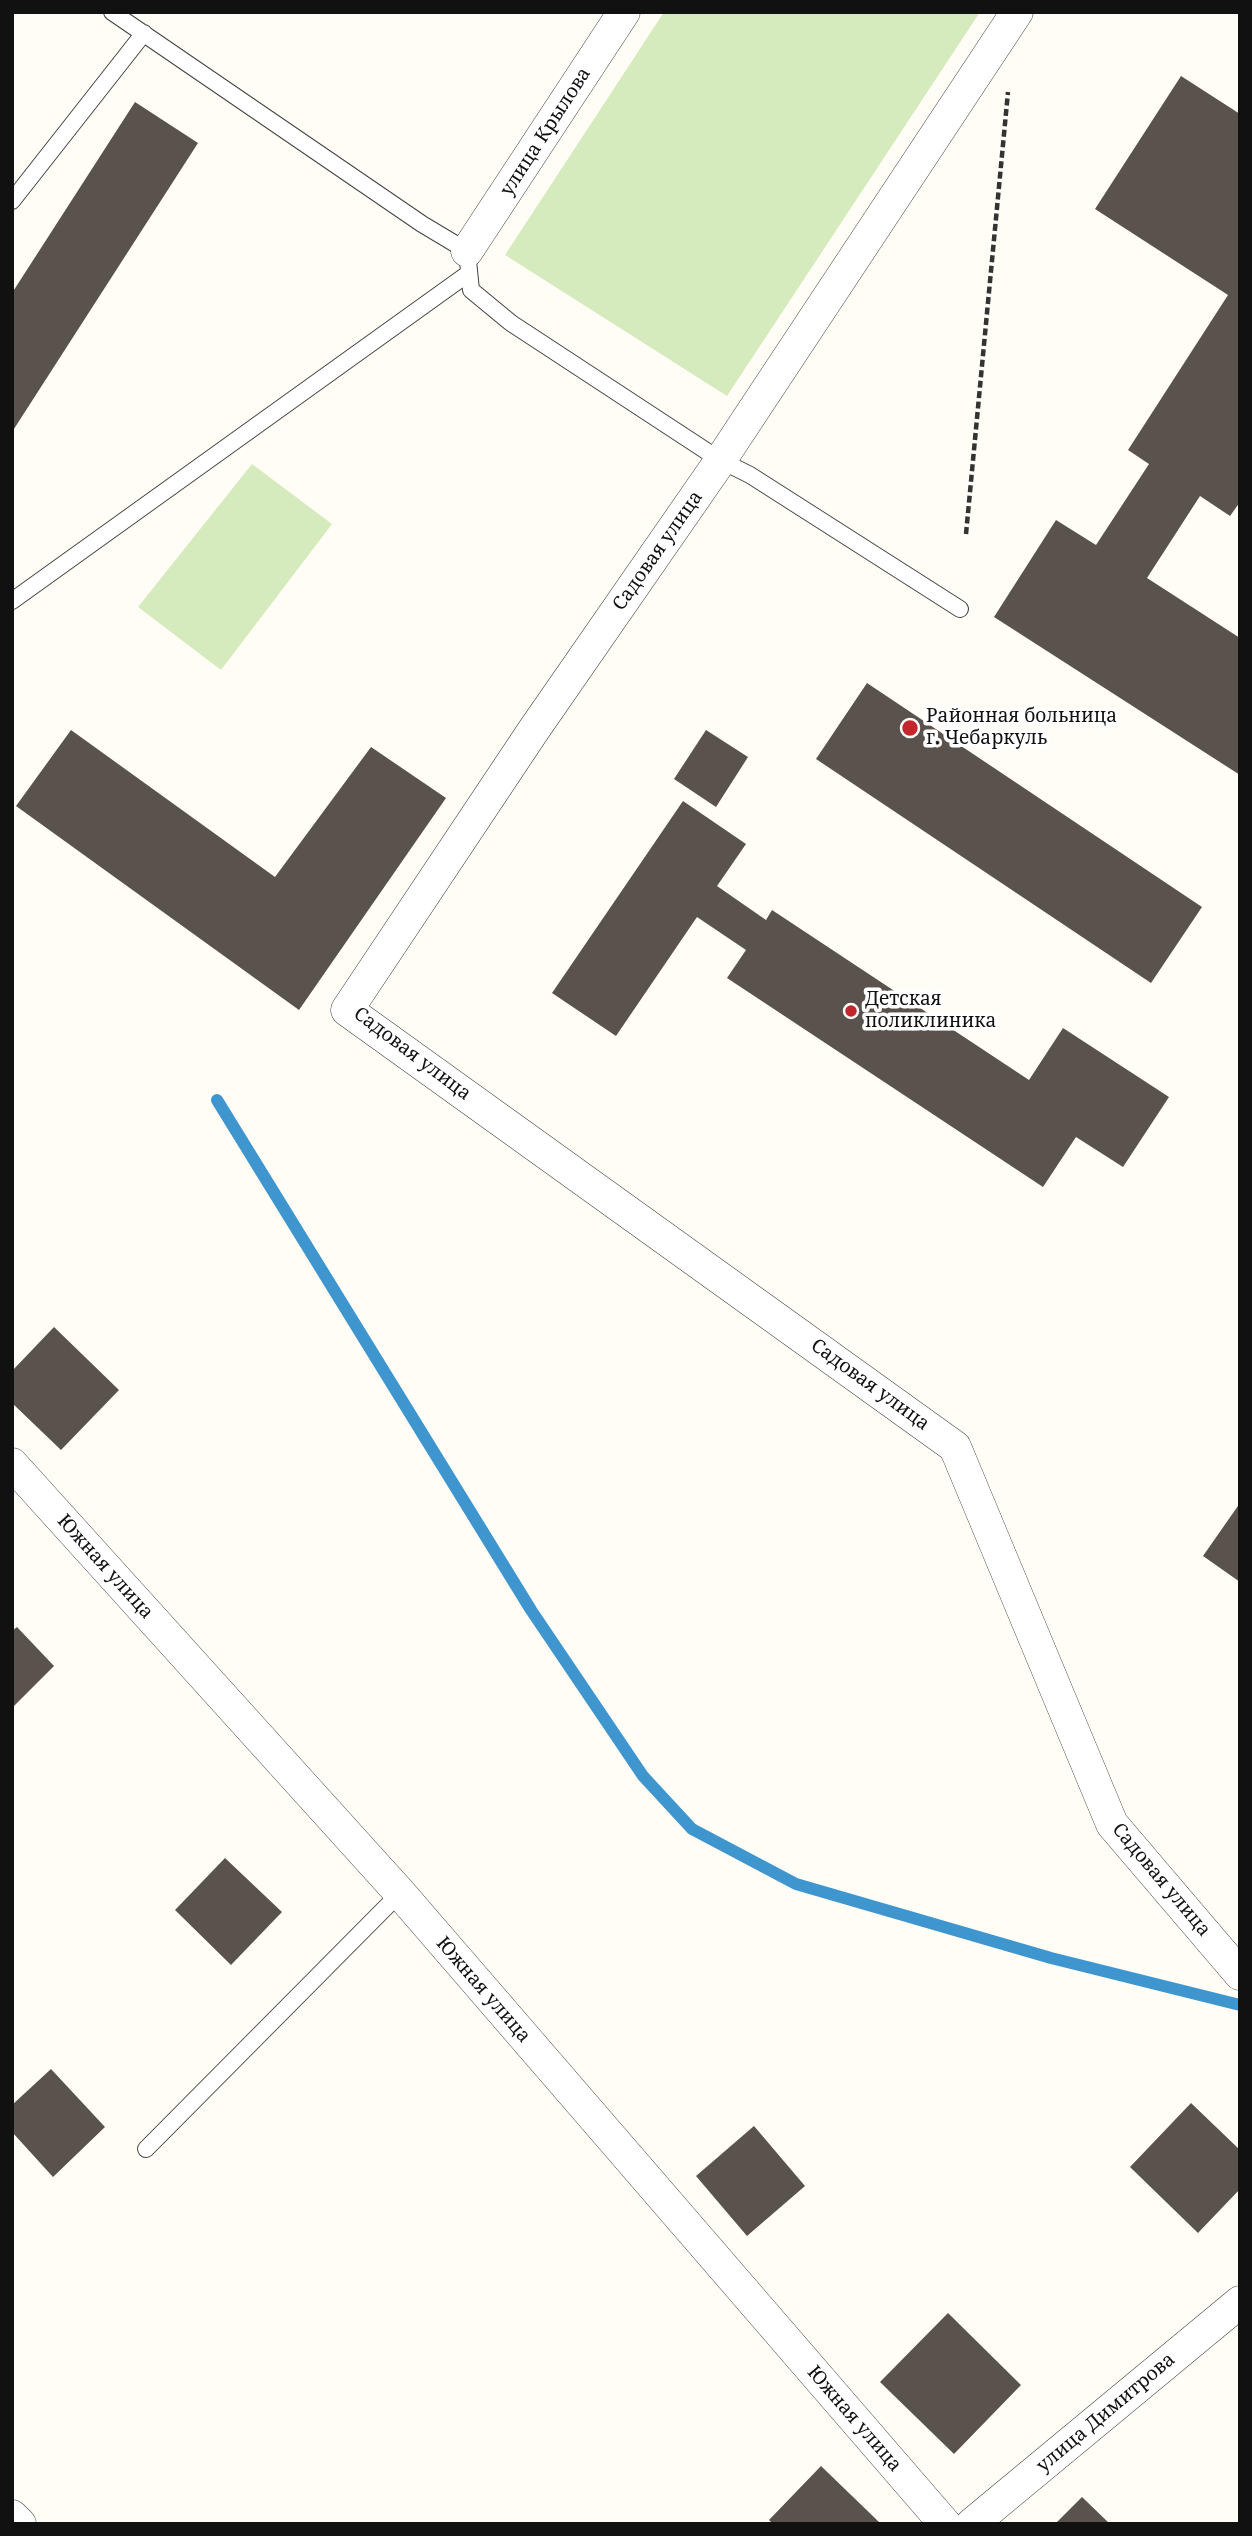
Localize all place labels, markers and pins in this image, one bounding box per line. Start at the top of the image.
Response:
place label: Районная больница г. Чебаркуль [926,706,1117,750]
marker: Районная больница г. Чебаркуль [900,718,920,738]
place label: Детская поликлиника [865,989,996,1033]
marker: Детская поликлиника [843,1003,859,1019]

